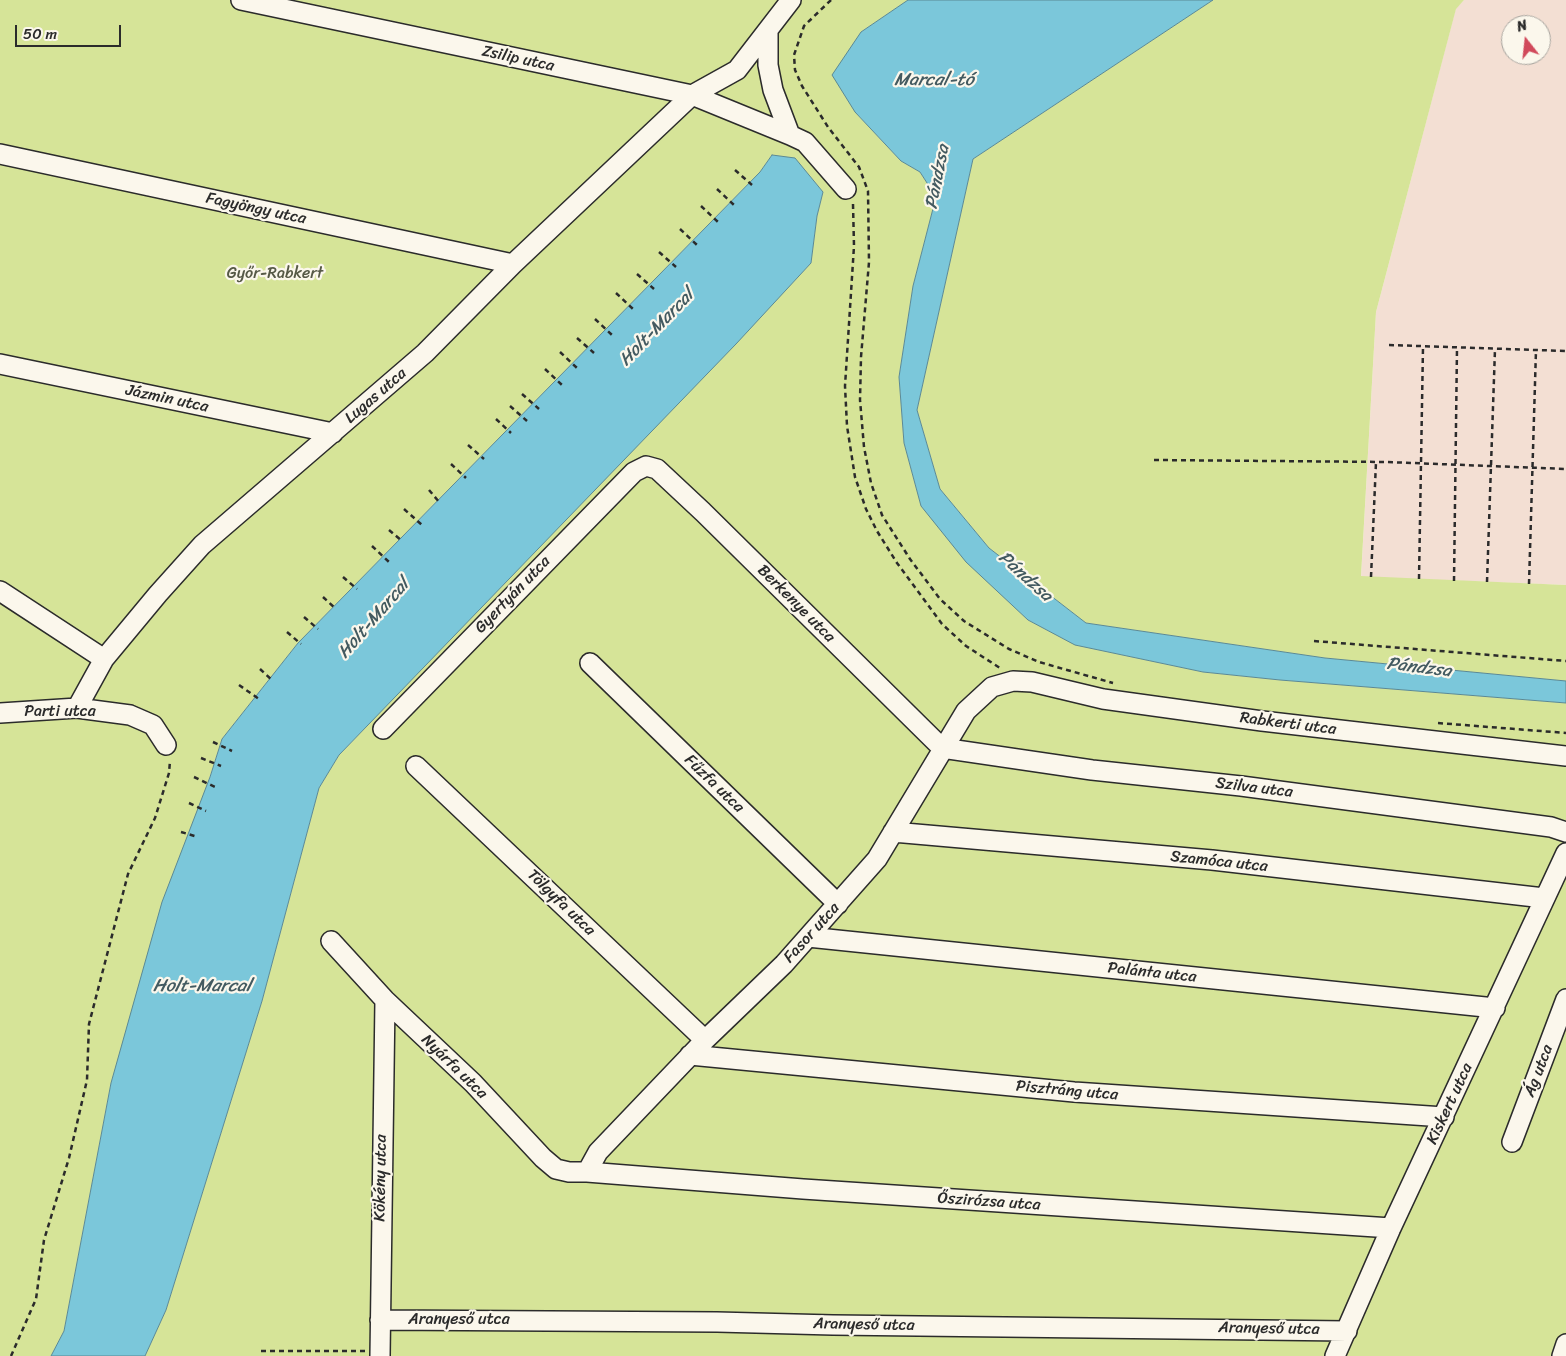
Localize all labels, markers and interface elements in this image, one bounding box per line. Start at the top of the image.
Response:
text: N [1514,13,1530,39]
scale bar [18,15,124,47]
north arrow [1501,15,1551,65]
text: 50 m [23,21,57,47]
street label: Zsilip utca [480,42,556,76]
water label: Marcal-tó [894,69,974,91]
water label: Pándzsa [921,143,955,211]
street label: Fagyöngy utca [204,189,308,229]
park label: Győr-Rabkert [227,264,323,284]
water label: Holt-Marcal [615,285,699,371]
street label: Lugas utca [341,364,411,428]
street label: Jázmin utca [124,381,210,417]
water label: Pándzsa [994,547,1056,607]
street label: Gyertyán utca [471,552,555,638]
street label: Berkenye utca [753,561,839,647]
water label: Holt-Marcal [334,575,414,663]
water label: Pándzsa [1385,653,1453,683]
street label: Parti utca [24,702,96,722]
street label: Rabkerti utca [1239,709,1337,739]
street label: Fűzfa utca [680,751,748,817]
street label: Szilva utca [1214,774,1294,802]
street label: Szamóca utca [1169,847,1269,877]
street label: Tölgyfa utca [523,866,599,940]
street label: Fasor utca [780,899,844,967]
street label: Palánta utca [1107,959,1197,987]
water label: Holt-Marcal [153,975,251,997]
street label: Nyárfa utca [417,1031,491,1103]
street label: Ág utca [1520,1042,1558,1100]
street label: Kiskert utca [1423,1060,1477,1148]
street label: Pisztráng utca [1015,1077,1119,1105]
street label: Kökény utca [371,1134,391,1222]
street label: Őszirózsa utca [937,1189,1041,1215]
street label: Aranyeső utca [408,1310,510,1330]
street label: Aranyeső utca [813,1315,915,1335]
street label: Aranyeső utca [1218,1319,1320,1339]

